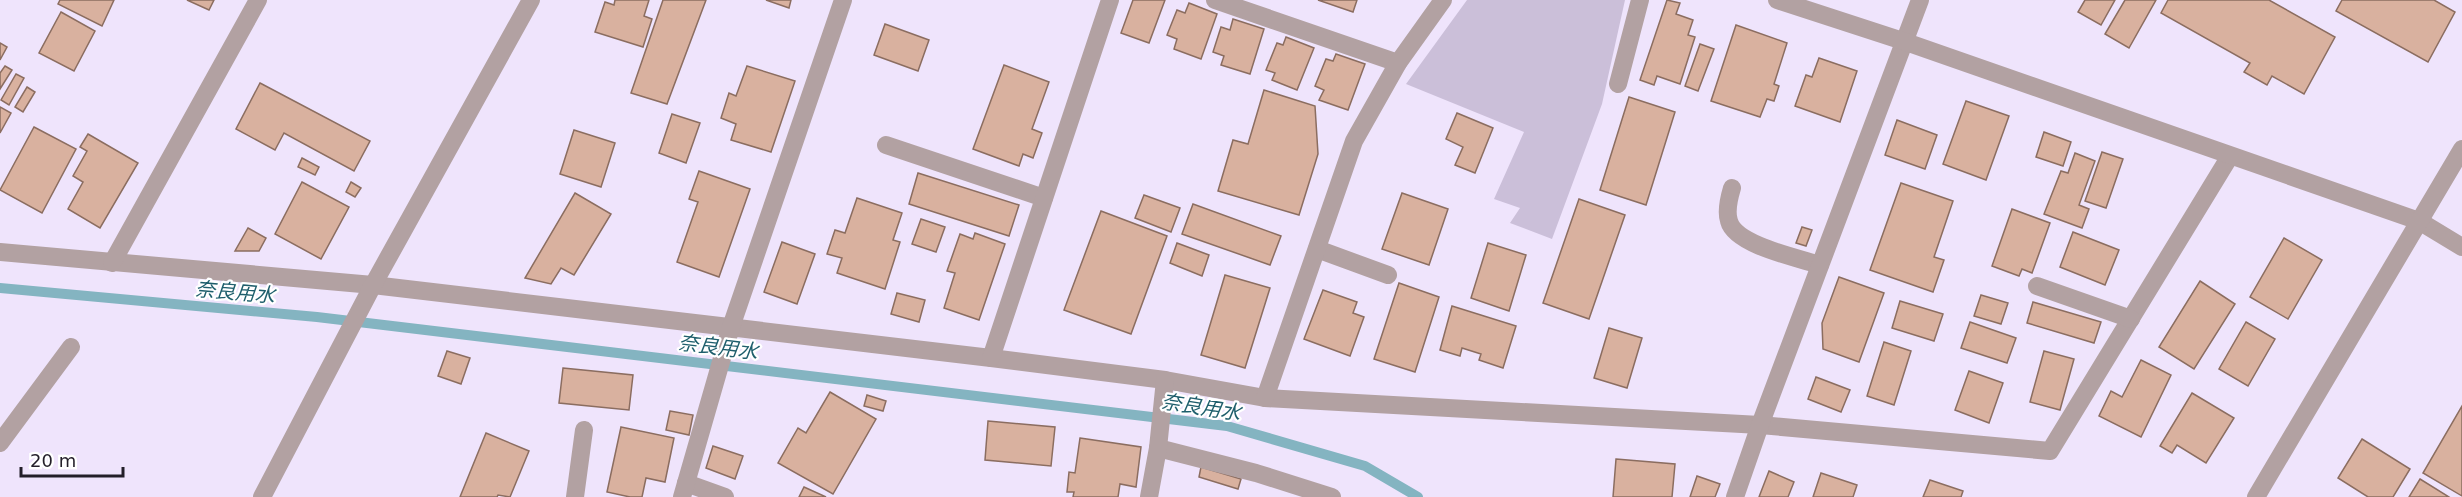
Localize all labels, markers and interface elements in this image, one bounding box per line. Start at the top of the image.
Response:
water label: 奈良用水 [194,277,278,308]
water label: 奈良用水 [677,330,761,364]
water label: 奈良用水 [1160,389,1244,425]
scale bar [21,440,123,478]
text: 20 m [30,450,76,471]

